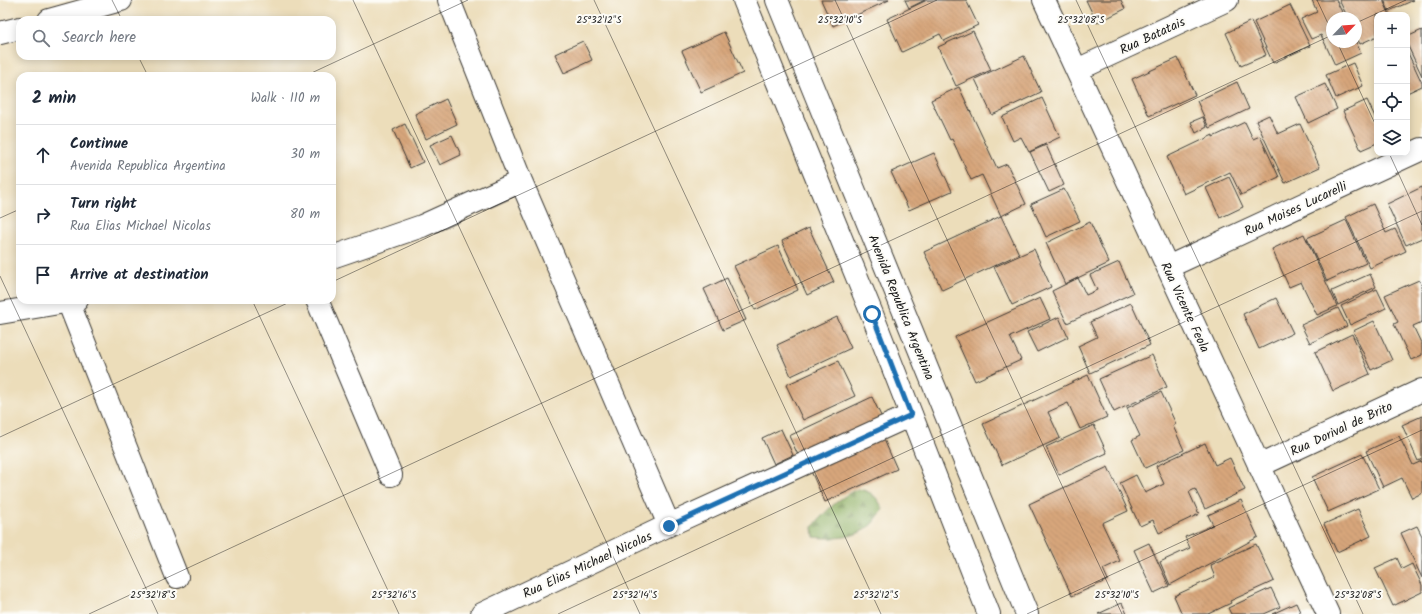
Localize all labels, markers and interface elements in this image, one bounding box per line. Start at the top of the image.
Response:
text: 25°32'12"S [576,12,622,28]
text: 25°32'10"S [818,12,863,28]
text: 25°32'08"S [1057,12,1105,28]
street label: Rua Batatais [1116,12,1189,61]
north arrow [1326,12,1362,48]
map controls [1374,12,1410,156]
button: + [1374,12,1410,48]
search box [16,16,336,60]
text: Search here [62,26,136,50]
icon: search [30,27,52,49]
button: − [1374,48,1410,84]
button: locate [1374,84,1410,120]
text: 2 min [32,85,76,112]
text: Walk · 110 m [251,88,320,109]
button: layers [1374,120,1410,156]
text: Continue [70,132,128,156]
icon: ahead [32,144,54,166]
text: 30 m [291,144,320,165]
text: Avenida Republica Argentina [70,156,225,177]
street label: Rua Moises Lucarelli [1241,176,1351,242]
text: Turn right [70,192,137,216]
icon: right [32,204,54,226]
text: 80 m [290,204,320,225]
text: Rua Elias Michael Nicolas [70,216,211,237]
street label: Avenida Republica Argentina [862,232,939,384]
street label: Rua Vicente Feola [1154,259,1215,356]
text: Arrive at destination [70,263,209,287]
icon: arrive [32,264,54,286]
route start [863,305,881,323]
street label: Rua Dorival de Brito [1287,396,1396,462]
route end [660,517,678,535]
street label: Rua Elias Michael Nicolas [519,526,656,605]
text: 25°32'18"S [130,587,176,603]
text: 25°32'16"S [372,587,417,603]
text: 25°32'14"S [613,587,658,603]
text: 25°32'12"S [853,587,899,603]
text: 25°32'10"S [1095,587,1140,603]
text: 25°32'08"S [1334,587,1382,603]

